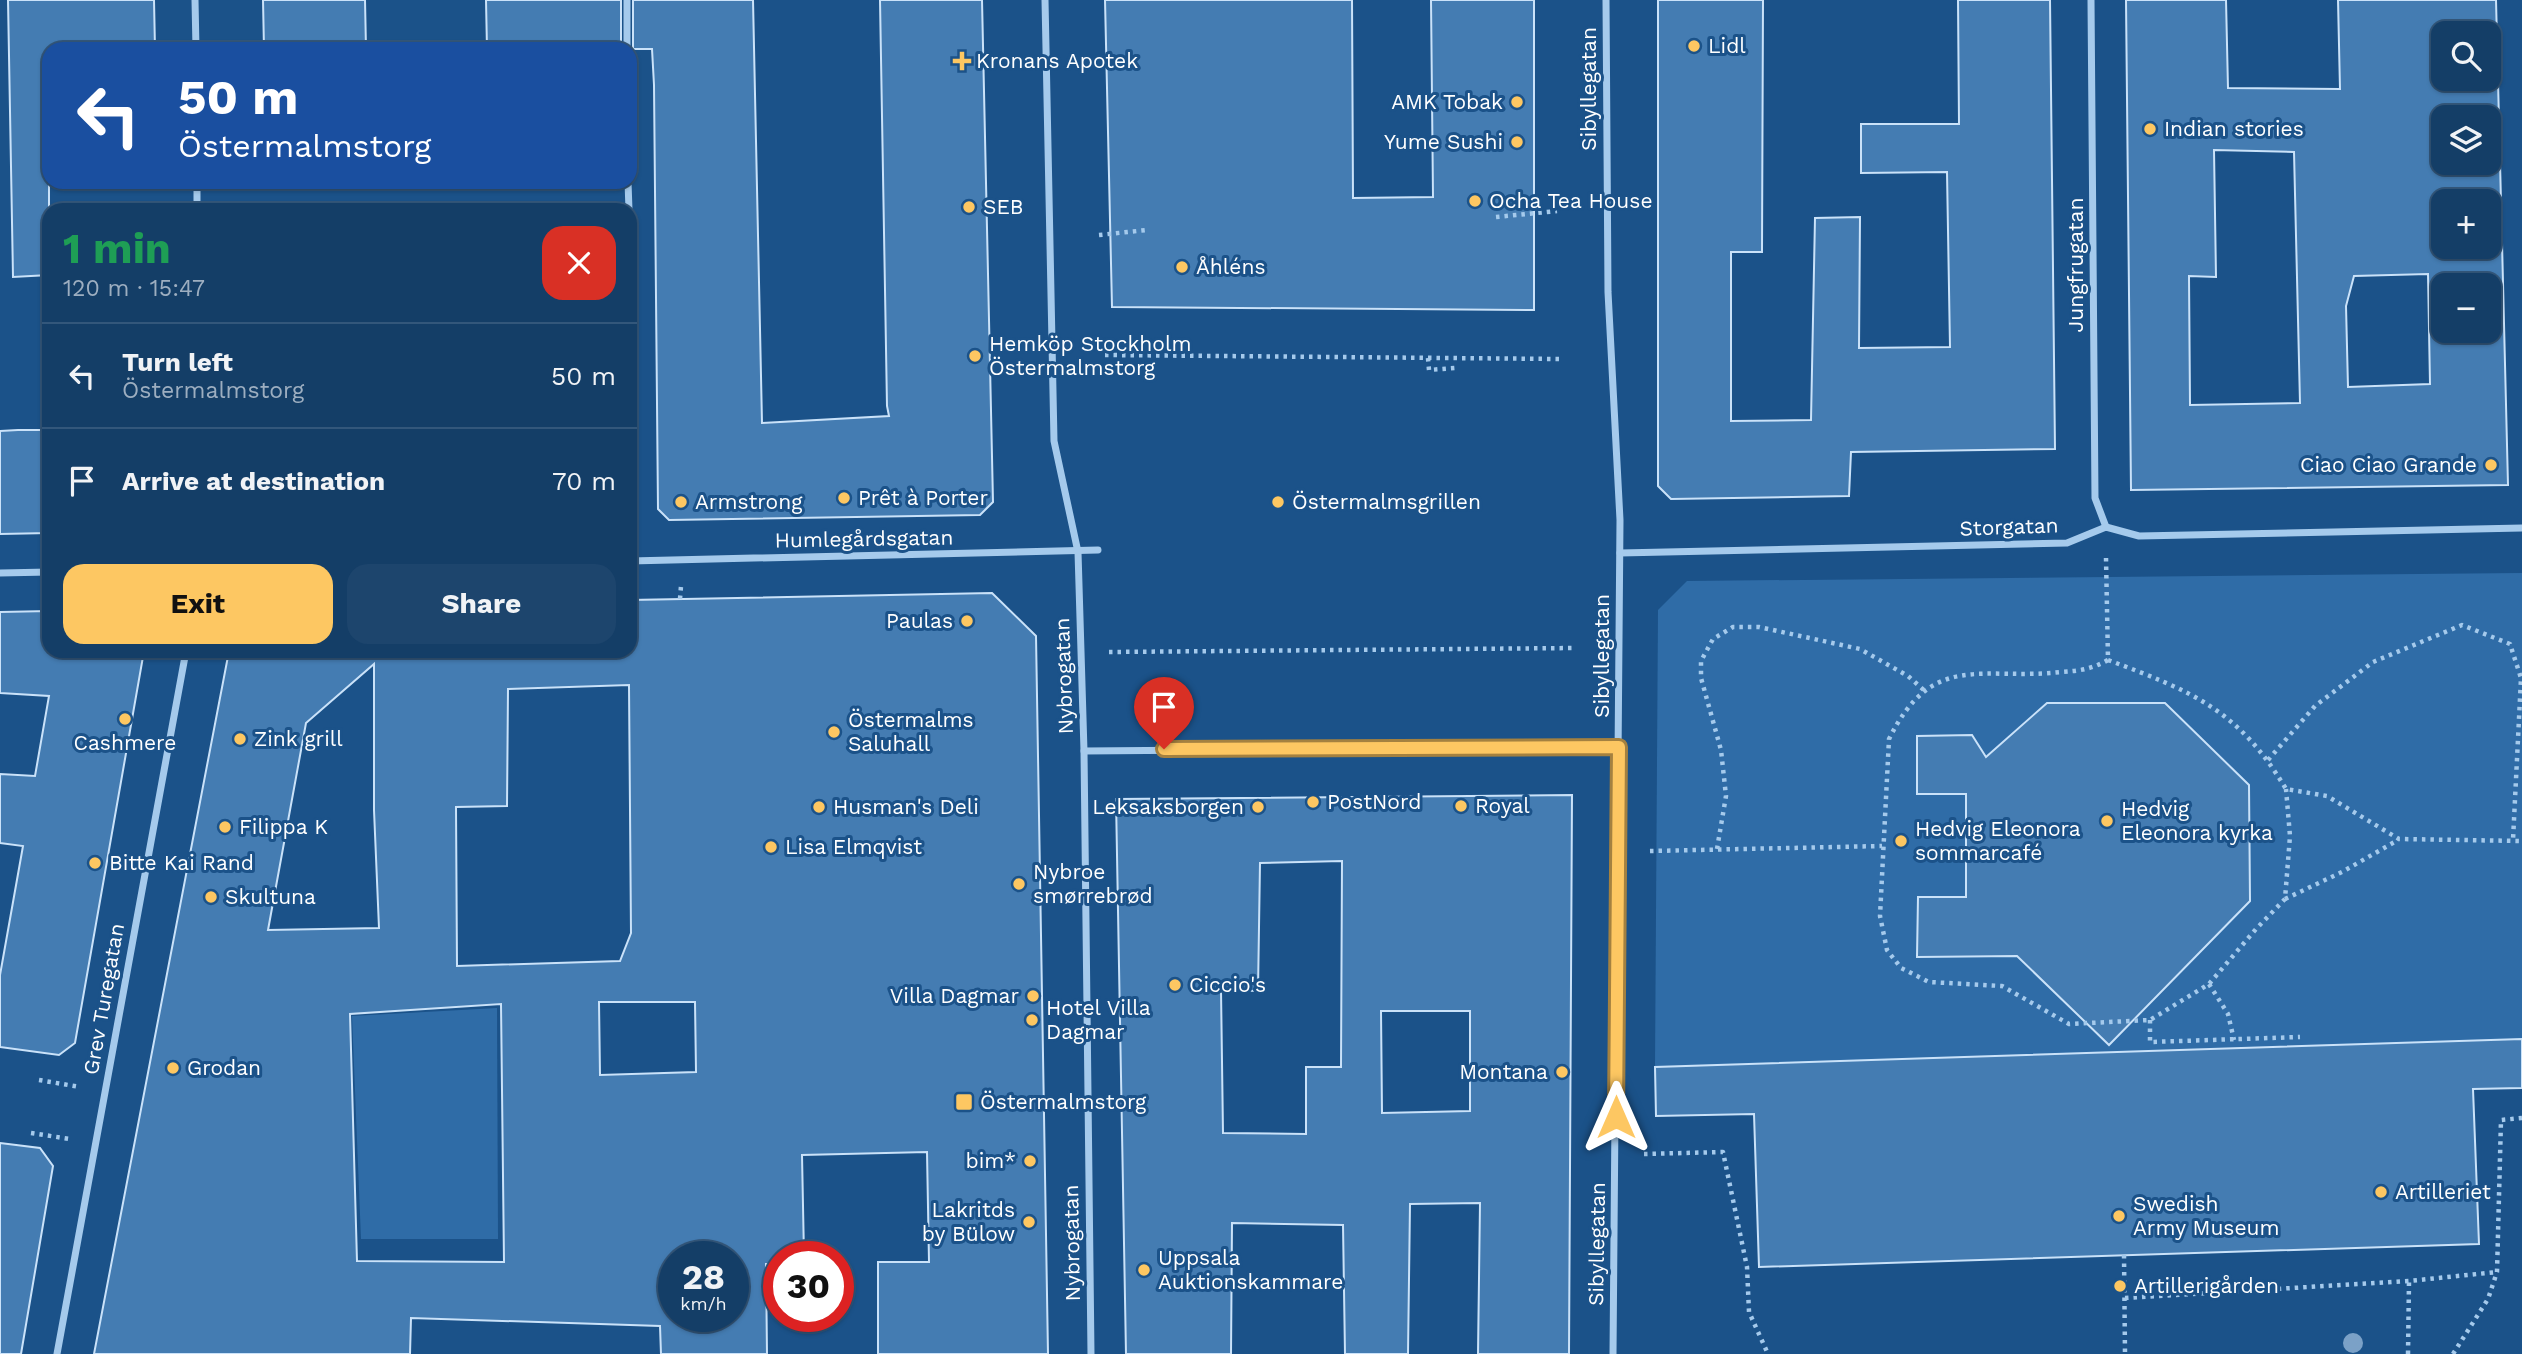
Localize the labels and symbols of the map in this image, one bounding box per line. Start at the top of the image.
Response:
street label: Sibyllegatan [1576,27,1601,151]
place label: Lidl [1708,33,1746,58]
marker: Lidl [1686,38,1702,54]
place label: Kronans Apotek [976,48,1138,73]
marker: Kronans Apotek [954,53,970,69]
place label: AMK Tobak [1391,89,1503,114]
marker: AMK Tobak [1509,94,1525,110]
place label: Indian stories [2164,116,2304,141]
marker: Indian stories [2142,121,2158,137]
place label: Yume Sushi [1384,129,1503,154]
marker: Yume Sushi [1509,134,1525,150]
place label: Ocha Tea House [1489,188,1653,213]
marker: Ocha Tea House [1467,193,1483,209]
place label: SEB [983,194,1024,219]
street label: Jungfrugatan [2063,198,2088,332]
marker: SEB [961,199,977,215]
place label: Åhléns [1196,254,1265,279]
marker: Åhléns [1174,259,1190,275]
place label: Hemköp Stockholm Östermalmstorg [989,331,1191,380]
marker: Hemköp Stockholm Östermalmstorg [967,348,983,364]
place label: Ciao Ciao Grande [2300,452,2477,477]
marker: Ciao Ciao Grande [2483,457,2499,473]
place label: Prêt à Porter [858,485,988,510]
place label: Armstrong [695,489,803,514]
place label: Östermalmsgrillen [1292,489,1481,514]
marker: Prêt à Porter [836,490,852,506]
marker: Armstrong [673,494,689,510]
marker: Östermalmsgrillen [1270,494,1286,510]
street label: Storgatan [1959,512,2059,541]
street label: Humlegårdsgatan [774,524,954,553]
street label: Sibyllegatan [1589,594,1614,718]
place label: Paulas [886,608,953,633]
marker: Paulas [959,613,975,629]
street label: Nybrogatan [1049,617,1078,735]
pin [1134,677,1194,749]
place label: Östermalms Saluhall [848,707,974,756]
marker: Cashmere [117,711,133,727]
marker: Östermalms Saluhall [826,724,842,740]
place label: Zink grill [254,726,343,751]
place label: Cashmere [74,730,176,755]
marker: Zink grill [232,731,248,747]
place label: PostNord [1327,789,1421,814]
place label: Royal [1475,793,1530,818]
place label: Husman's Deli [833,794,979,819]
place label: Leksaksborgen [1092,794,1244,819]
marker: PostNord [1305,794,1321,810]
place label: Hedvig Eleonora kyrka [2121,796,2273,845]
marker: Royal [1453,798,1469,814]
marker: Husman's Deli [811,799,827,815]
marker: Leksaksborgen [1250,799,1266,815]
marker: Hedvig Eleonora kyrka [2099,813,2115,829]
place label: Filippa K [239,814,328,839]
place label: Hedvig Eleonora sommarcafé [1915,816,2081,865]
marker: Filippa K [217,819,233,835]
marker: Hedvig Eleonora sommarcafé [1893,833,1909,849]
place label: Lisa Elmqvist [785,834,922,859]
marker: Lisa Elmqvist [763,839,779,855]
place label: Bitte Kai Rand [109,850,254,875]
marker: Bitte Kai Rand [87,855,103,871]
place label: Nybroe smørrebrød [1033,859,1153,908]
marker: Nybroe smørrebrød [1011,876,1027,892]
place label: Skultuna [225,884,316,909]
marker: Skultuna [203,889,219,905]
street label: Grev Turegatan [78,921,129,1077]
place label: Ciccio's [1189,972,1266,997]
marker: Ciccio's [1167,977,1183,993]
place label: Villa Dagmar [890,983,1019,1008]
marker: Villa Dagmar [1025,988,1041,1004]
place label: Hotel Villa Dagmar [1046,995,1151,1044]
marker: Hotel Villa Dagmar [1024,1012,1040,1028]
place label: Grodan [187,1055,261,1080]
place label: Montana [1459,1059,1548,1084]
marker: Grodan [165,1060,181,1076]
marker: Montana [1554,1064,1570,1080]
position arrow [1579,1080,1653,1154]
place label: Östermalmstorg [980,1089,1147,1114]
marker: Östermalmstorg [954,1092,974,1112]
place label: bim* [966,1148,1016,1173]
marker: bim* [1022,1153,1038,1169]
place label: Artilleriet [2395,1179,2491,1204]
street label: Sibyllegatan [1583,1182,1610,1306]
marker: Artilleriet [2373,1184,2389,1200]
street label: Nybrogatan [1058,1185,1085,1302]
place label: Swedish Army Museum [2133,1191,2280,1240]
place label: Lakritds by Bülow [922,1197,1015,1246]
marker: Swedish Army Museum [2111,1208,2127,1224]
marker: Lakritds by Bülow [1021,1214,1037,1230]
speed limit sign: 30 [763,1241,854,1332]
place label: Uppsala Auktionskammare [1158,1245,1343,1294]
marker: Uppsala Auktionskammare [1136,1262,1152,1278]
place label: Artillerigården [2134,1273,2279,1298]
marker: Artillerigården [2112,1278,2128,1294]

